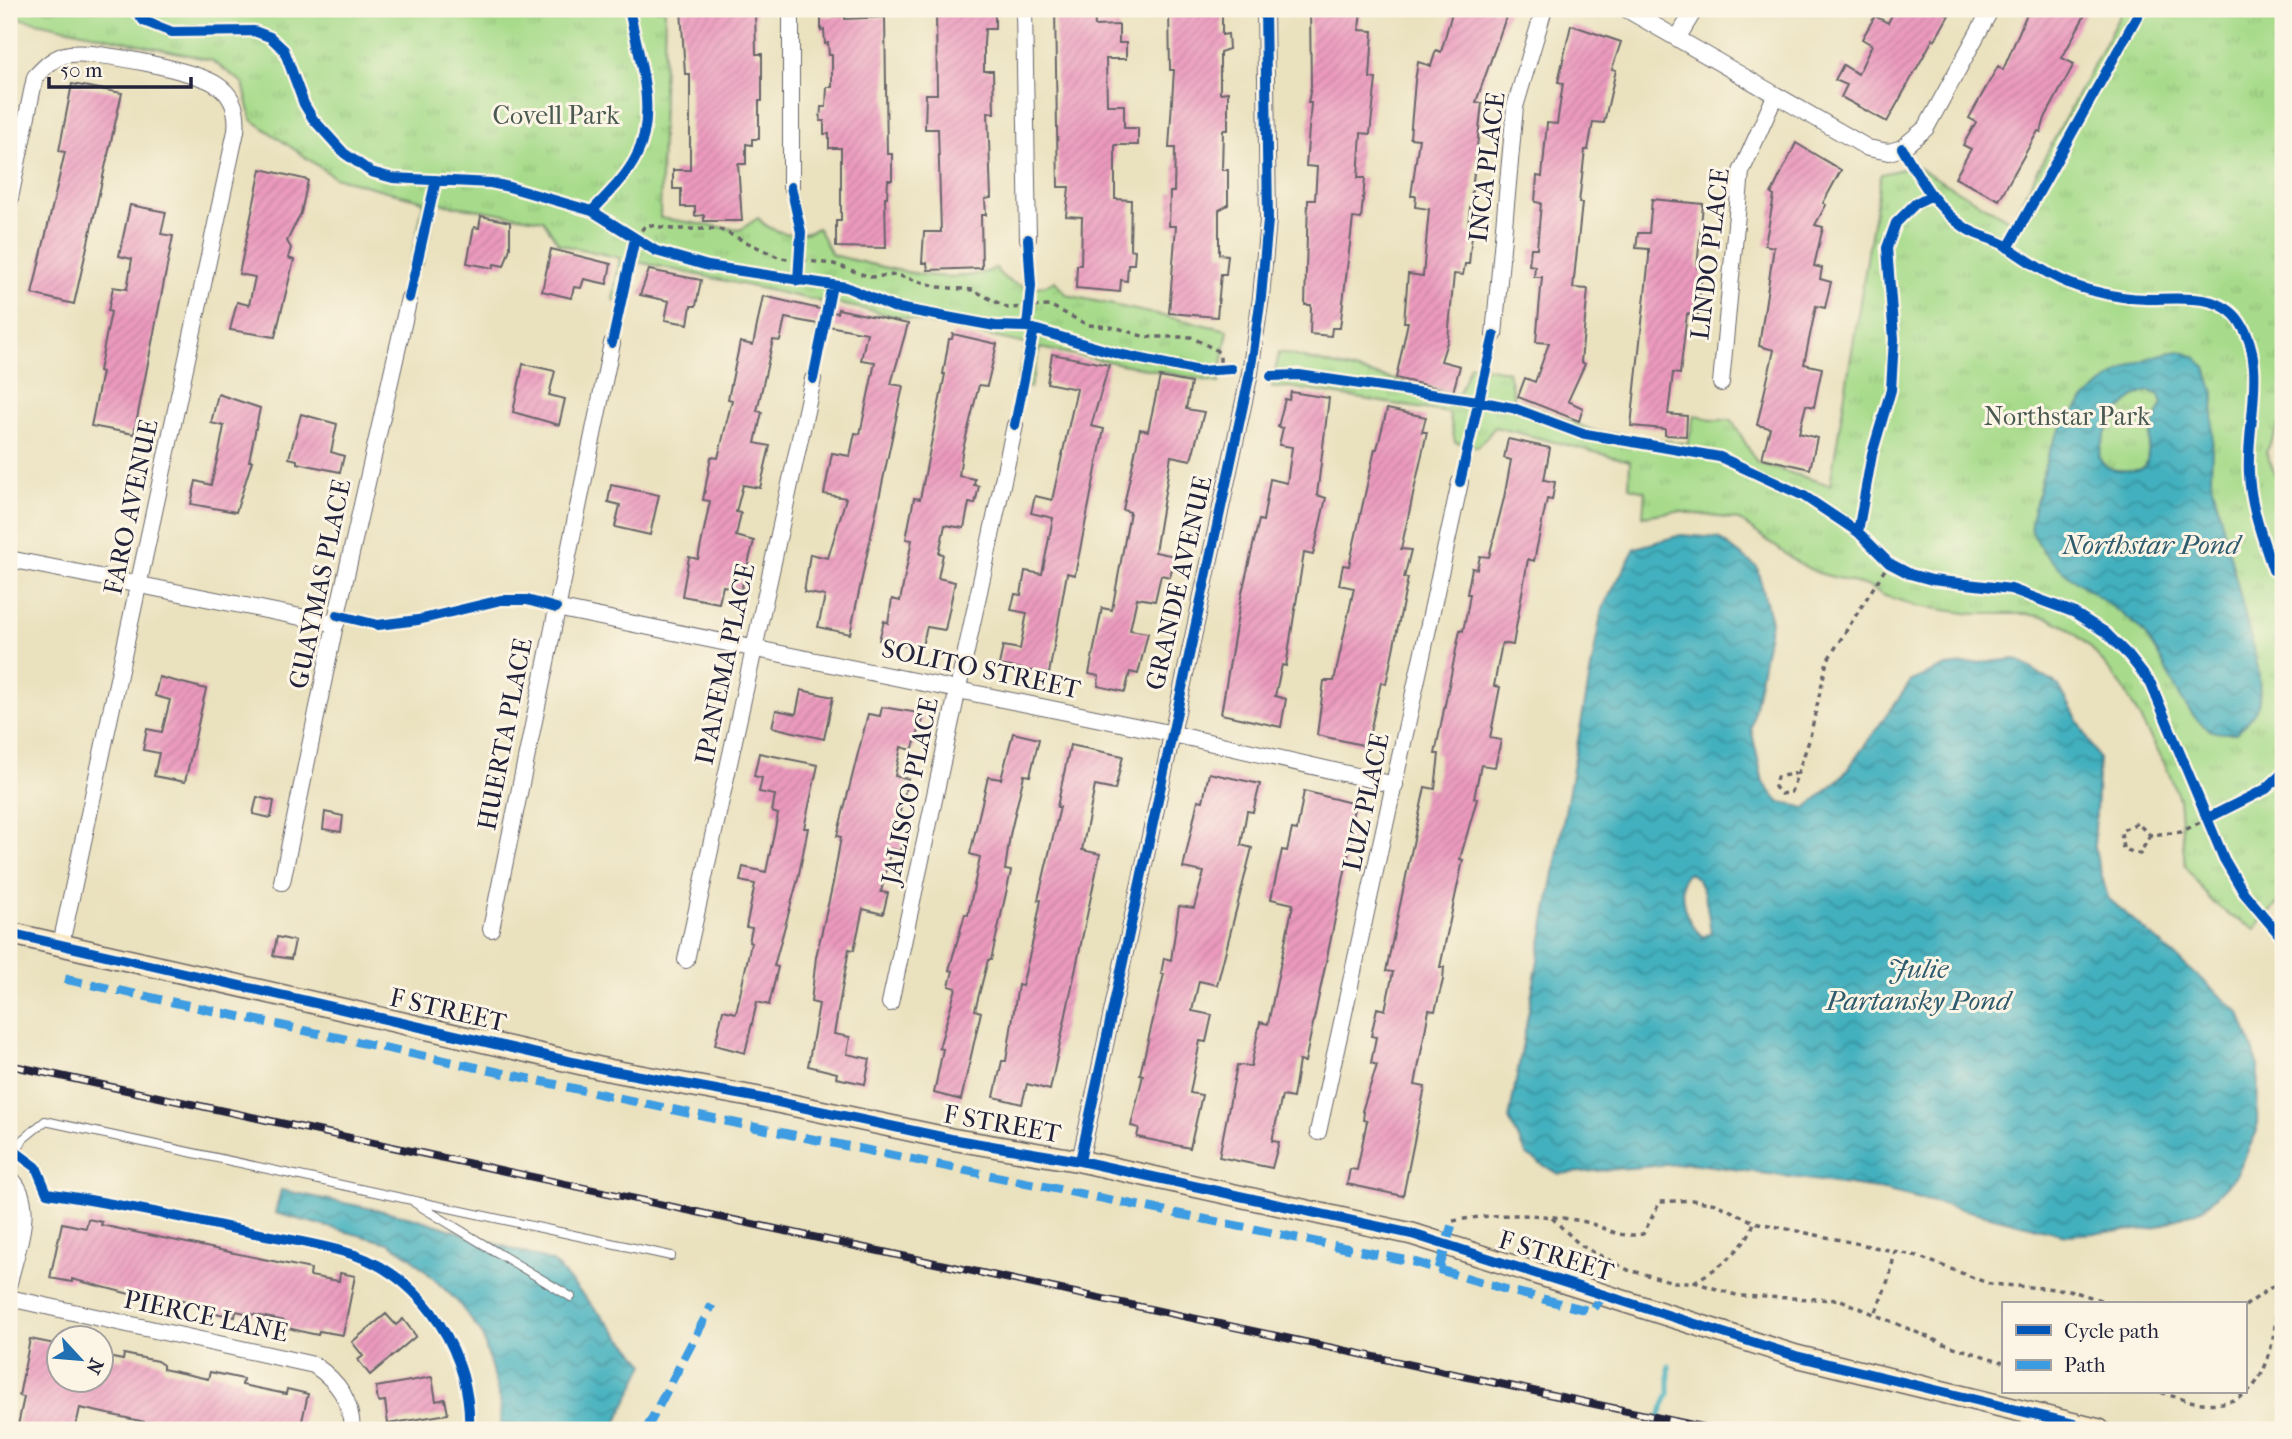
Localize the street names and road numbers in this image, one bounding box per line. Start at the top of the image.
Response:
street label: INCA PLACE [1462,90,1512,244]
street label: LINDO PLACE [1684,166,1736,342]
street label: FARO AVENUE [97,416,165,598]
street label: GRANDE AVENUE [1139,473,1219,693]
street label: GUAYMAS PLACE [283,476,357,692]
street label: IPANEMA PLACE [689,560,761,767]
street label: SOLITO STREET [879,633,1084,705]
street label: HUERTA PLACE [471,635,539,833]
street label: JALISCO PLACE [875,694,945,889]
street label: LUZ PLACE [1336,730,1396,874]
street label: F STREET [387,982,510,1039]
street label: F STREET [941,1098,1064,1150]
street label: F STREET [1495,1224,1618,1288]
street label: PIERCE LANE [121,1283,291,1349]

